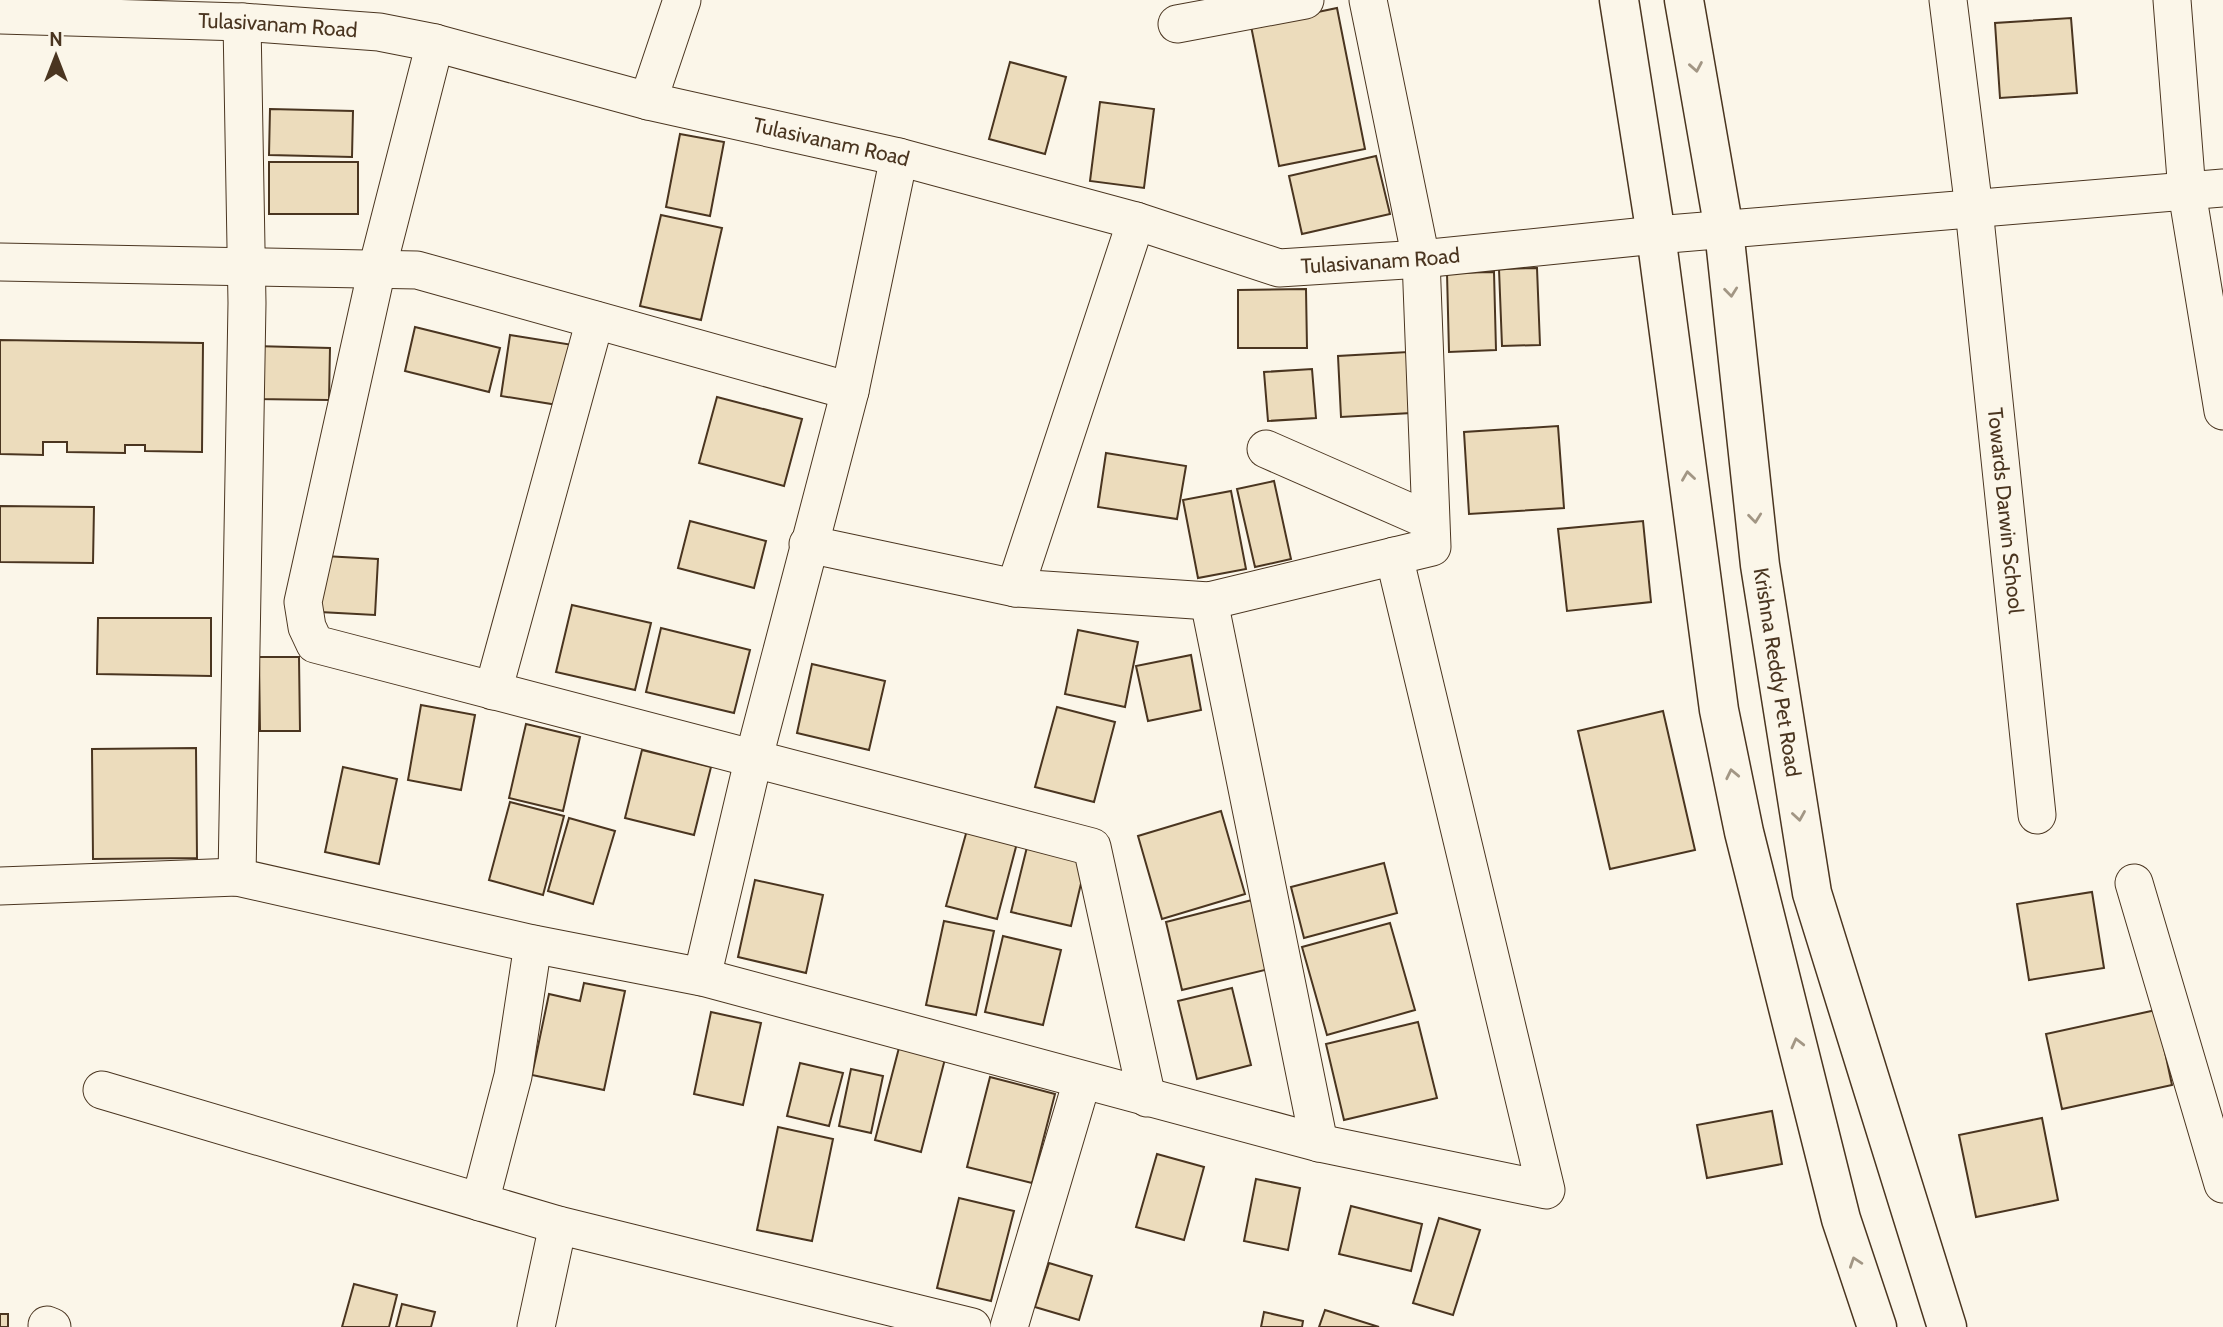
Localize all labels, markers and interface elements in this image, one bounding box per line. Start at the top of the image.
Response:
street label: Tulasivanam Road [198,8,358,42]
north arrow [21,21,91,91]
text: N [49,28,63,51]
one-way arrow [1688,61,1703,73]
street label: Tulasivanam Road [751,112,912,171]
street label: Tulasivanam Road [1300,242,1461,279]
one-way arrow [1723,287,1738,298]
street label: Towards Darwin School [1983,406,2029,615]
one-way arrow [1681,470,1696,482]
one-way arrow [1748,512,1763,524]
street label: Krishna Reddy Pet Road [1749,566,1806,778]
one-way arrow [1726,768,1741,780]
one-way arrow [1792,810,1807,822]
one-way arrow [1791,1037,1805,1049]
one-way arrow [1849,1257,1864,1269]

